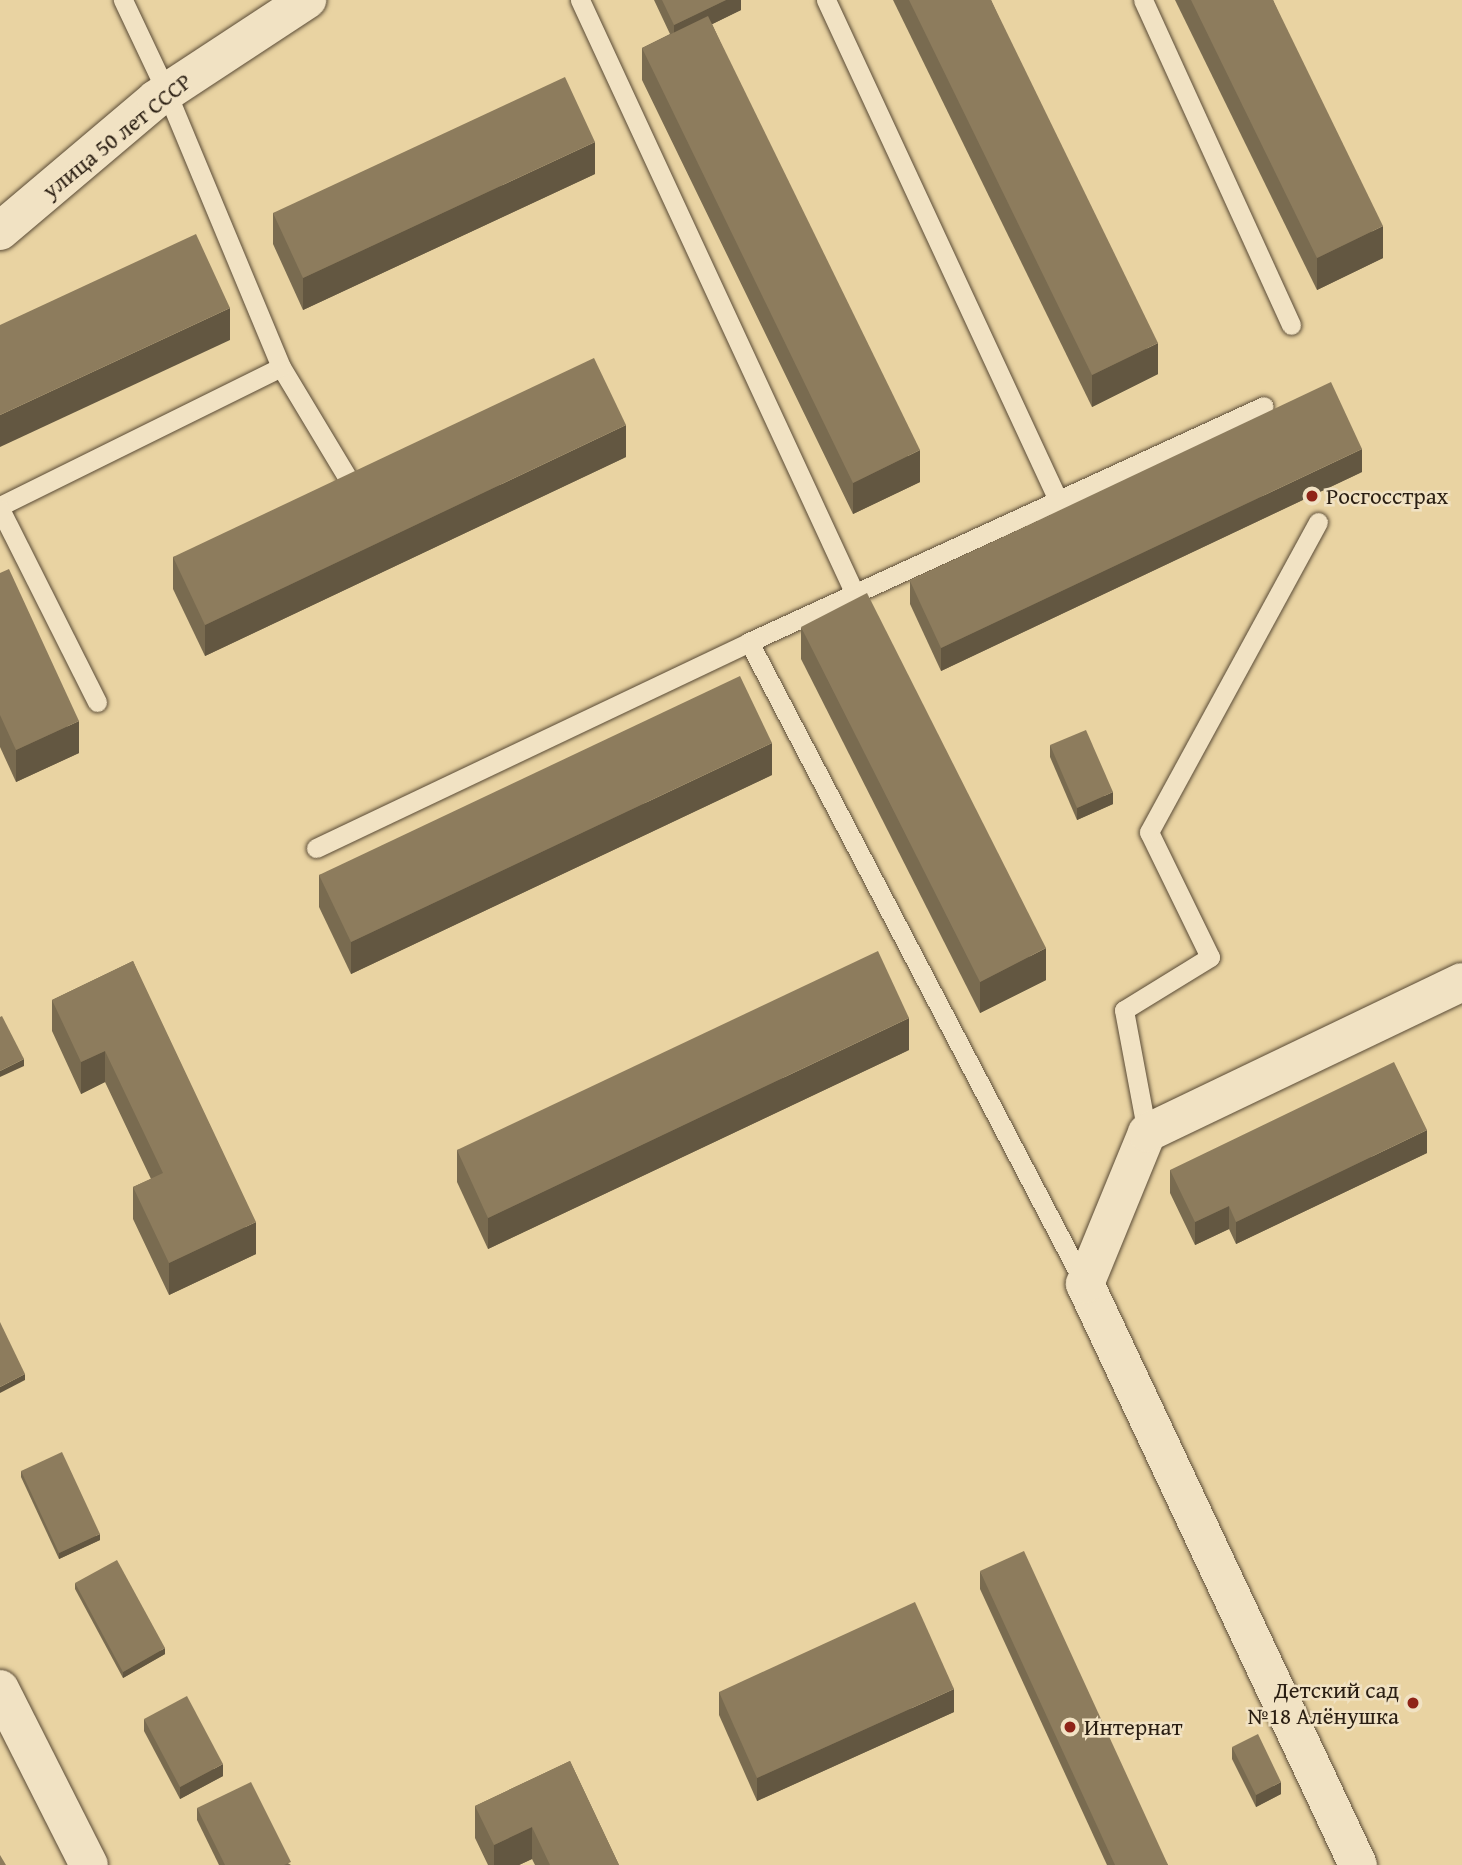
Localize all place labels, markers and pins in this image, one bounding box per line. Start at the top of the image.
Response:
place label: Росгосстрах [1326,482,1448,510]
marker: Росгосстрах [1304,488,1320,504]
place label: Детский сад №18 Алёнушка [1247,1676,1399,1730]
marker: Детский сад №18 Алёнушка [1405,1695,1421,1711]
place label: Интернат [1084,1713,1183,1741]
marker: Интернат [1062,1719,1078,1735]

